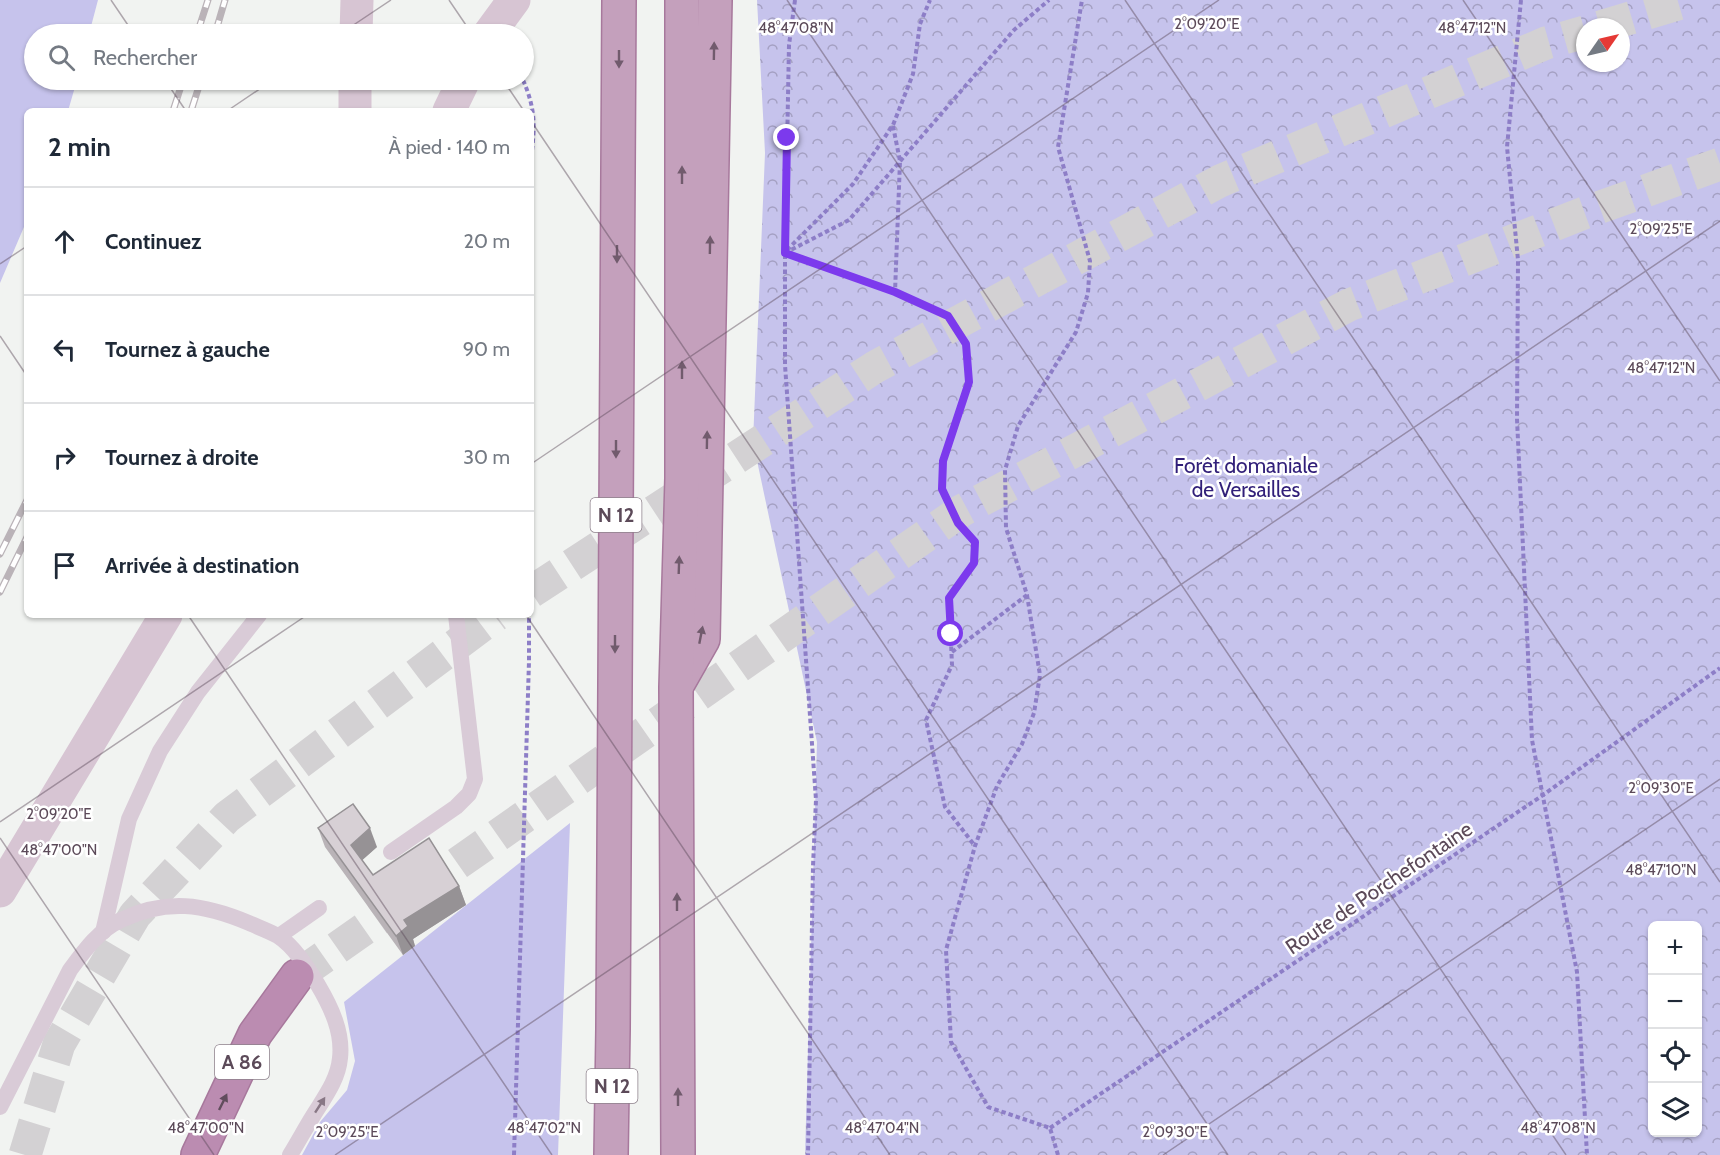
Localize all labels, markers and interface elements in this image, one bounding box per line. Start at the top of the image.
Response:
text: 2°09'20"E [1174,15,1240,33]
north arrow [1576,18,1630,72]
text: 48°47'08"N [758,19,834,37]
text: 48°47'12"N [1438,19,1506,37]
search box [24,24,534,90]
icon: search [45,41,78,74]
one-way arrow [709,41,719,60]
text: Rechercher [93,44,197,71]
one-way arrow [614,50,624,69]
route end [773,124,799,150]
text: 2 min [48,131,111,163]
text: À pied · 140 m [389,135,510,159]
one-way arrow [677,166,687,185]
text: 2°09'25"E [1630,220,1692,238]
icon: ahead [48,225,81,258]
text: Continuez [105,228,202,255]
text: 20 m [464,229,510,253]
one-way arrow [706,236,715,255]
one-way arrow [613,245,622,264]
icon: left [48,333,81,366]
text: Tournez à gauche [105,336,270,363]
text: 90 m [463,337,510,361]
text: 48°47'12"N [1627,359,1695,377]
one-way arrow [677,361,687,380]
one-way arrow [702,431,712,450]
one-way arrow [611,440,621,459]
icon: right [48,441,81,474]
text: Tournez à droite [105,444,259,471]
text: 30 m [463,445,510,469]
park label: Forêt domaniale de Versailles [1174,453,1318,502]
road number: N 12 [590,498,642,532]
icon: arrive [48,549,81,582]
text: Arrivée à destination [105,552,299,579]
one-way arrow [675,556,684,575]
route start [937,620,963,646]
one-way arrow [697,625,706,644]
one-way arrow [610,635,620,654]
text: 2°09'30"E [1628,779,1694,797]
text: 2°09'20"E [26,805,92,823]
street label: Route de Porchefontaine [1281,816,1477,959]
text: 48°47'00"N [21,841,97,859]
text: 48°47'10"N [1625,861,1697,879]
one-way arrow [672,892,682,911]
map controls [1648,921,1702,1137]
button: + [1648,921,1702,975]
button: − [1648,975,1702,1029]
button: locate [1648,1029,1702,1083]
road number: A 86 [215,1045,269,1079]
road number: N 12 [586,1069,638,1103]
button: layers [1648,1083,1702,1137]
one-way arrow [673,1087,683,1106]
one-way arrow [218,1094,227,1111]
one-way arrow [315,1097,326,1113]
text: 48°47'00"N [168,1119,244,1137]
text: 48°47'02"N [507,1119,581,1137]
text: 48°47'04"N [845,1119,919,1137]
text: 48°47'08"N [1520,1119,1596,1137]
text: 2°09'25"E [316,1123,378,1141]
text: 2°09'30"E [1142,1123,1208,1141]

